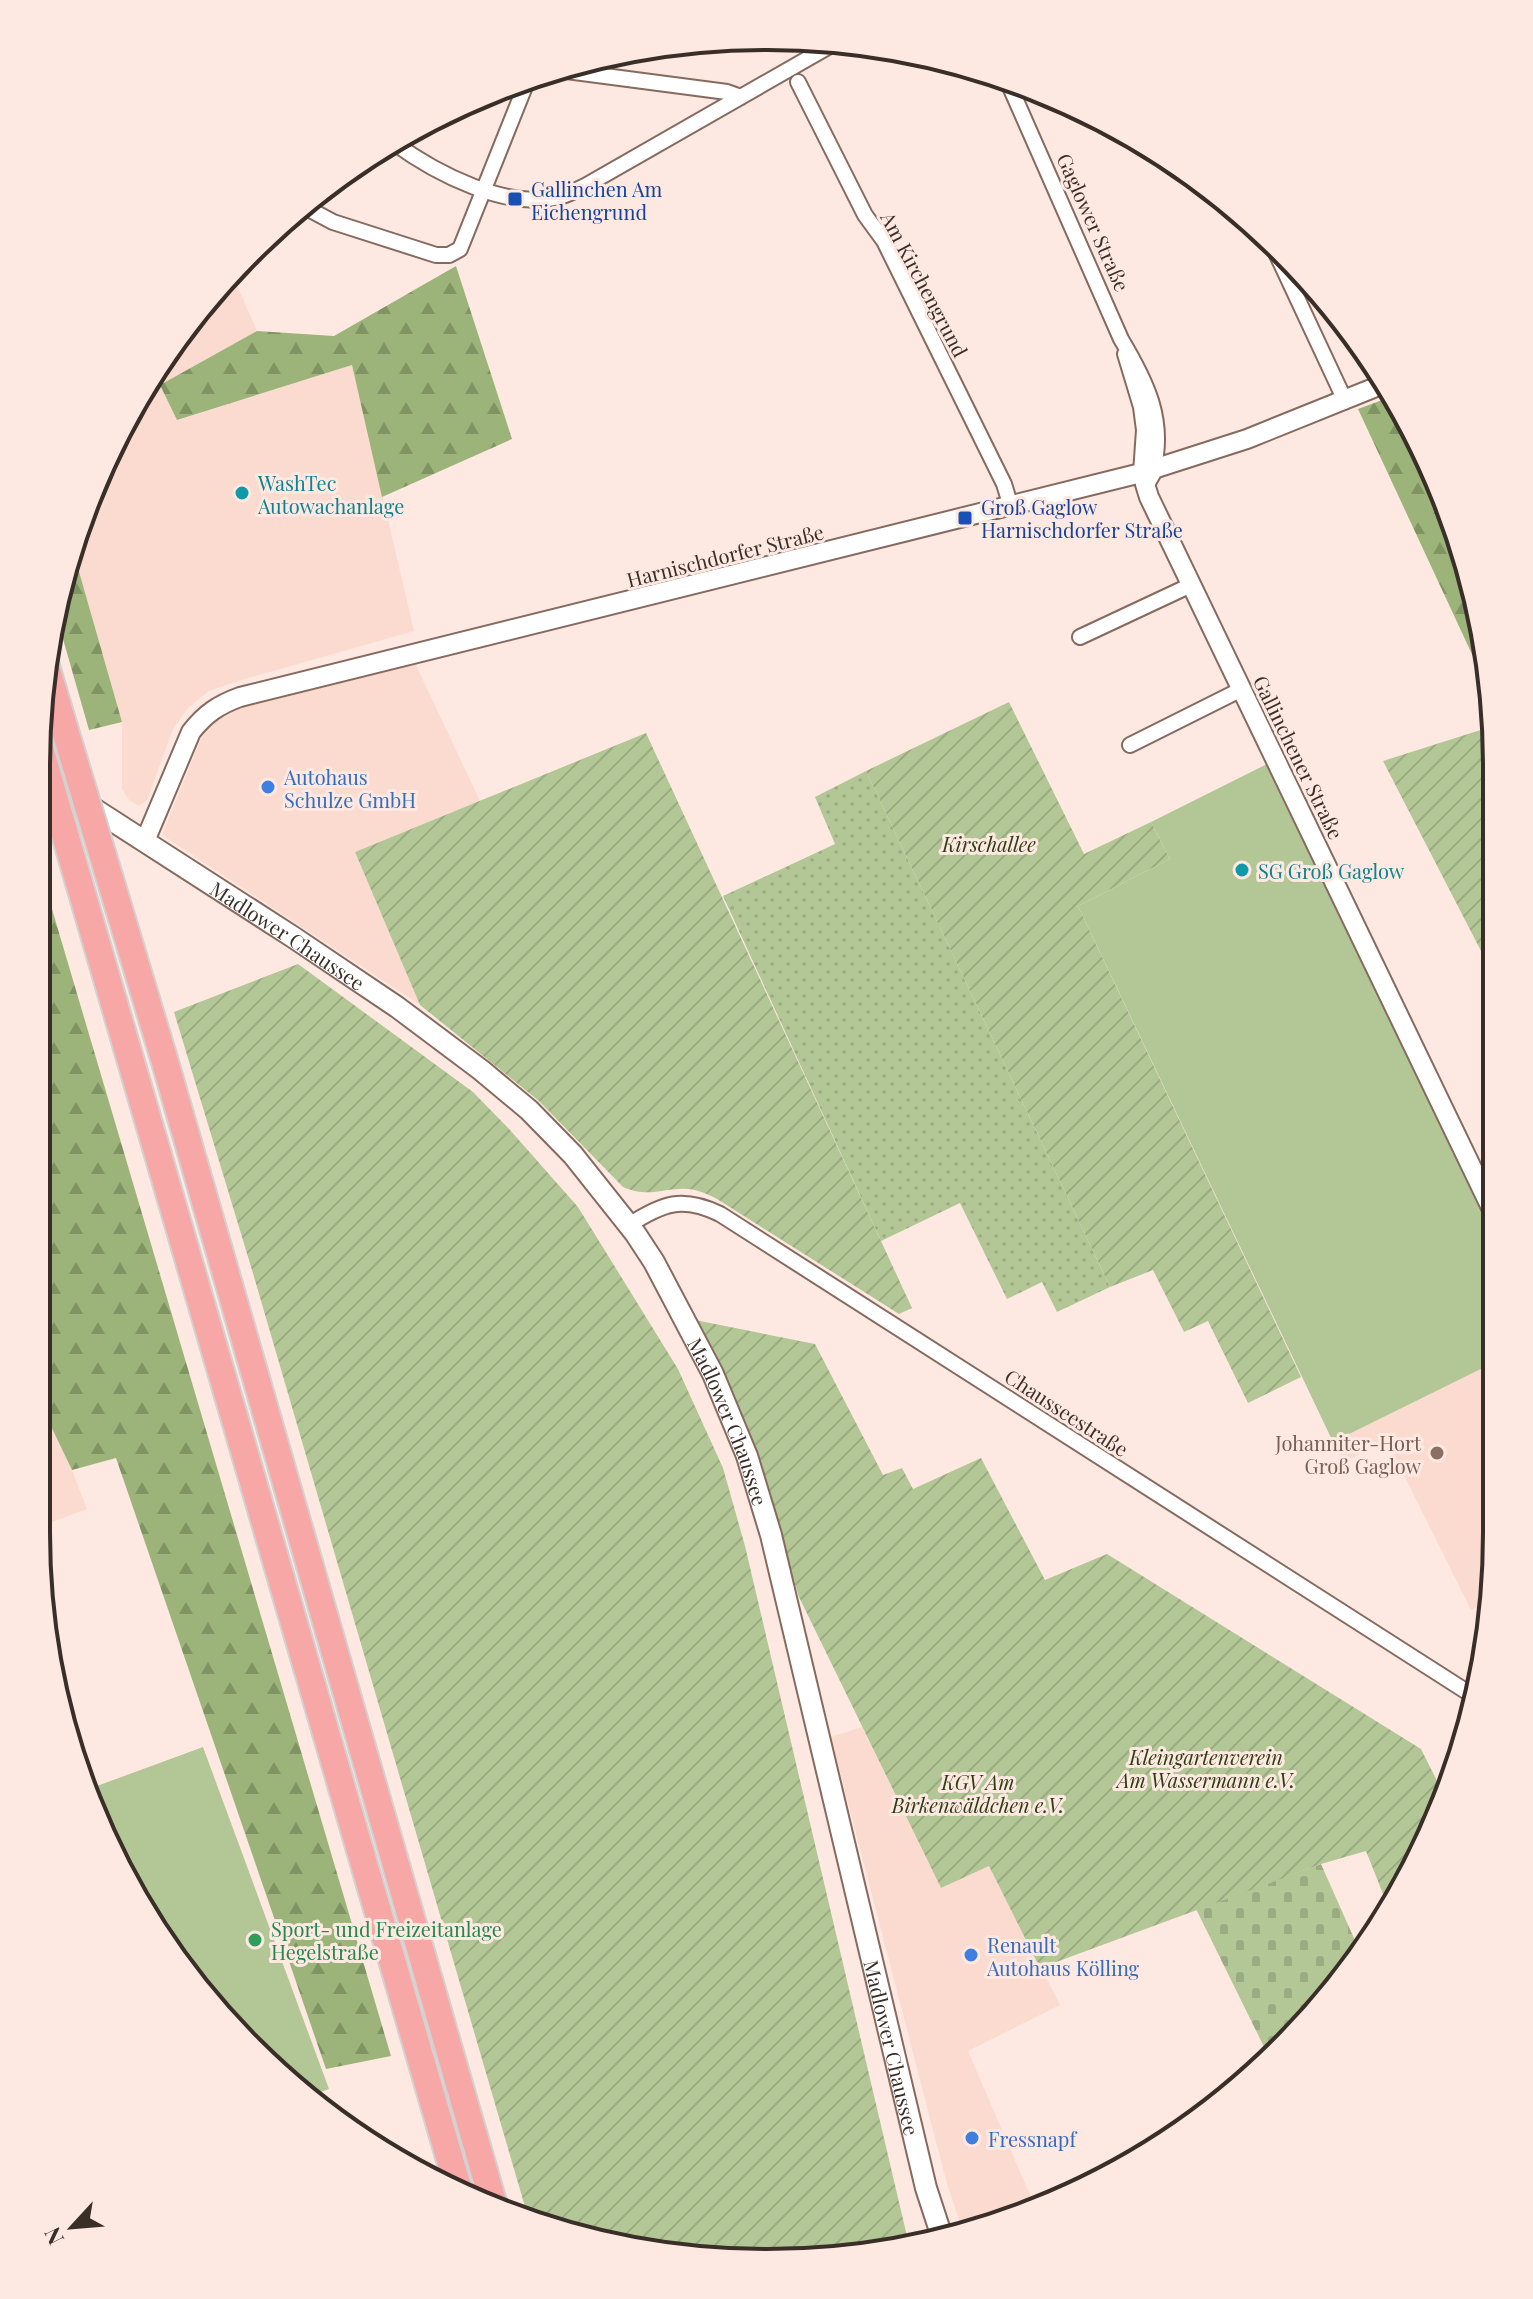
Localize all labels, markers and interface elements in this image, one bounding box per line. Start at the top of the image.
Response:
street label: Gaglower Straße [1052,149,1136,295]
place label: Gallinchen Am Eichengrund [531,175,663,225]
marker: Gallinchen Am Eichengrund [506,190,524,208]
street label: Am Kirchengrund [875,206,975,362]
place label: WashTec Autowachanlage [257,469,404,519]
marker: WashTec Autowachanlage [233,484,251,502]
place label: Groß Gaglow Harnischdorfer Straße [981,493,1183,543]
marker: Groß Gaglow Harnischdorfer Straße [956,509,974,527]
street label: Harnischdorfer Straße [624,517,826,593]
street label: Gallinchener Straße [1248,671,1350,843]
place label: Autohaus Schulze GmbH [283,763,416,813]
marker: Autohaus Schulze GmbH [259,778,277,796]
park label: Kirschallee [941,830,1036,857]
place label: SG Groß Gaglow [1258,857,1405,884]
marker: SG Groß Gaglow [1233,861,1251,879]
street label: Madlower Chaussee [206,874,371,995]
street label: Madlower Chaussee [683,1333,775,1509]
street label: Chausseestraße [1000,1362,1134,1462]
place label: Johanniter-Hort Groß Gaglow [1274,1429,1422,1479]
marker: Johanniter-Hort Groß Gaglow [1428,1444,1446,1462]
park label: Kleingartenverein Am Wassermann e.V. [1115,1743,1295,1793]
park label: KGV Am Birkenwäldchen e.V. [891,1768,1064,1818]
place label: Sport- und Freizeitanlage Hegelstraße [271,1915,502,1965]
marker: Sport- und Freizeitanlage Hegelstraße [246,1931,264,1949]
place label: Renault Autohaus Kölling [986,1931,1140,1981]
marker: Renault Autohaus Kölling [962,1946,980,1964]
street label: Madlower Chaussee [859,1957,926,2138]
place label: Fressnapf [988,2125,1077,2152]
marker: Fressnapf [963,2129,981,2147]
north arrow [32,2187,112,2267]
text: N [36,2222,70,2250]

